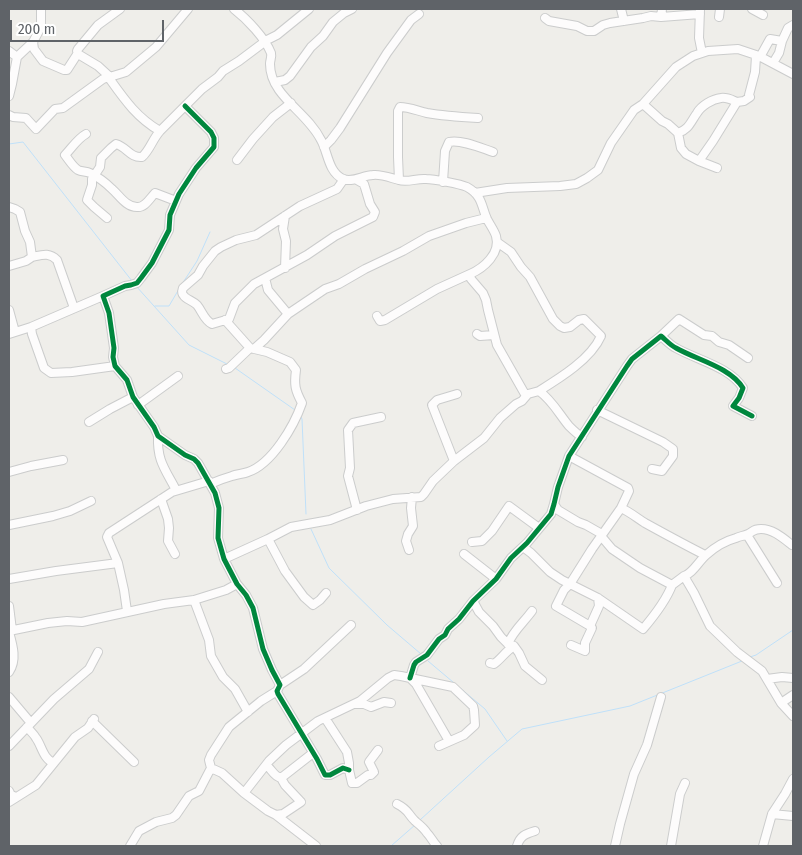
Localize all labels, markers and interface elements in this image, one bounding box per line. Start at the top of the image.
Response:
scale bar [12,10,166,42]
text: 200 m [18,20,55,38]

